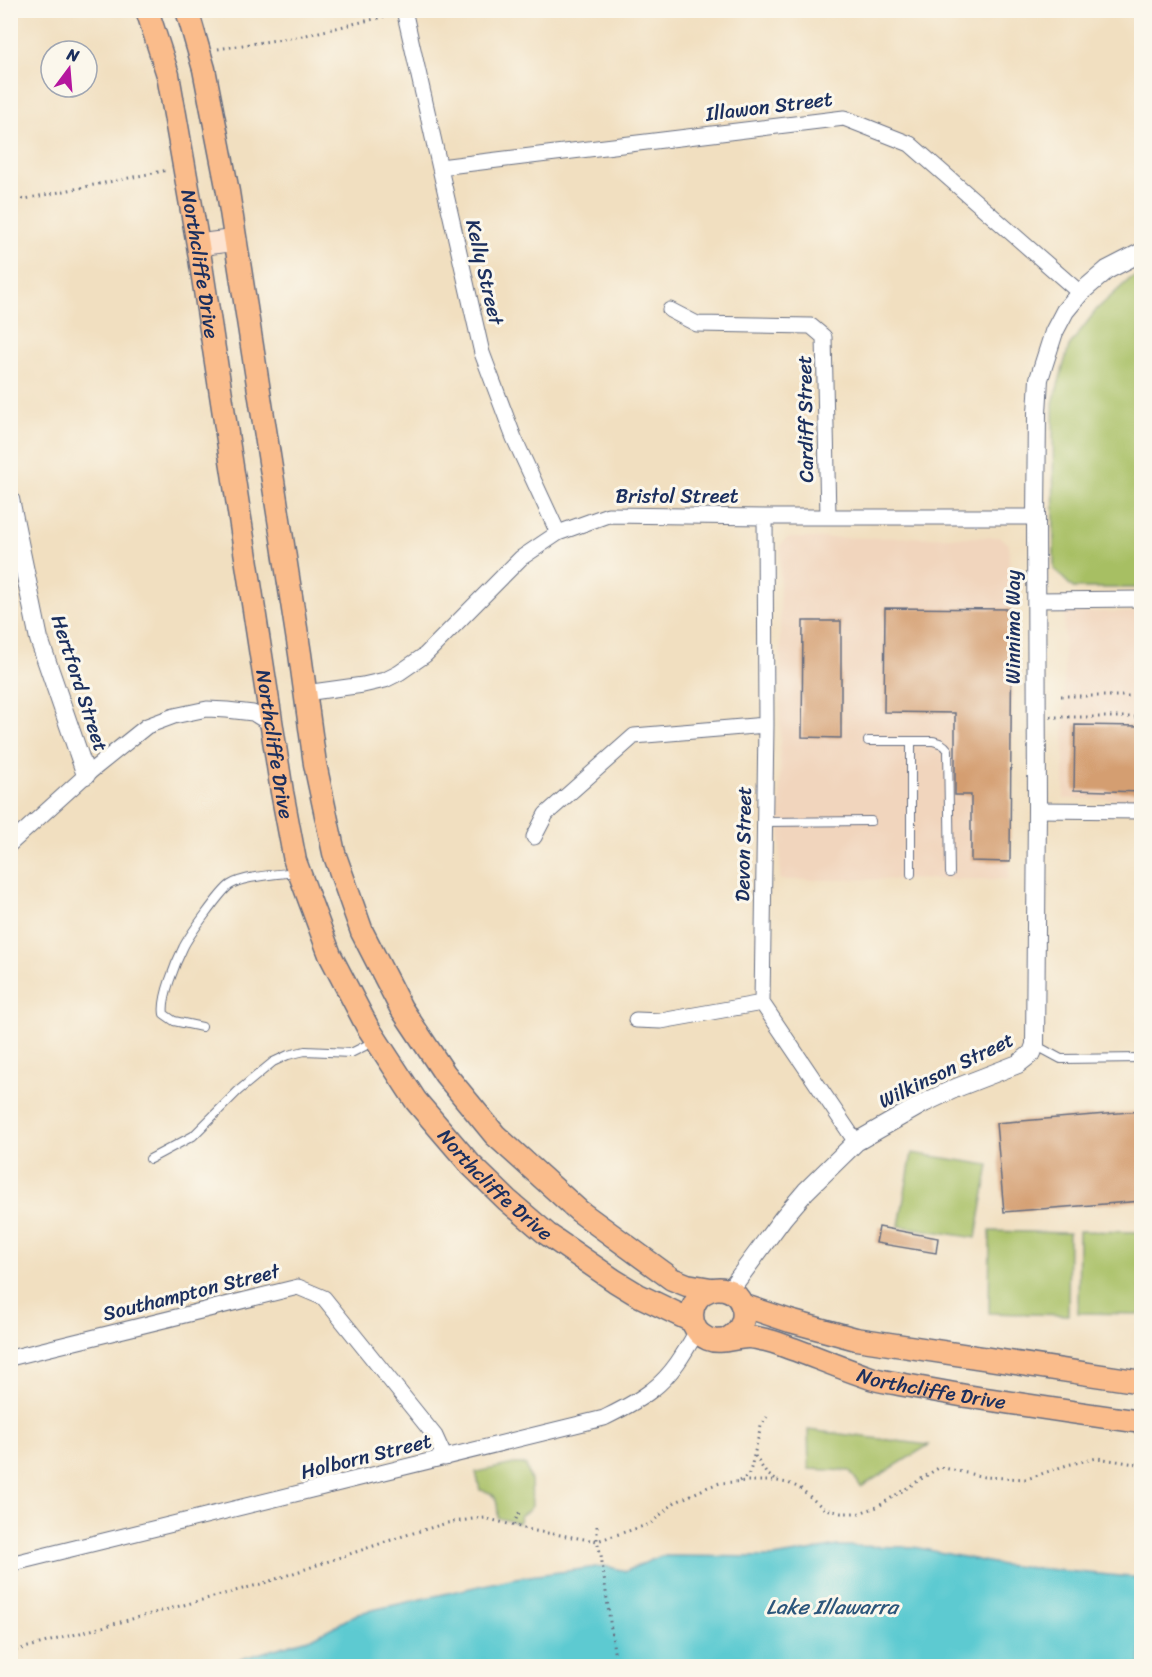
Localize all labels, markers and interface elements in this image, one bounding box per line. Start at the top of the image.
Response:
north arrow [39,39,99,99]
text: N [63,39,83,71]
street label: Illawon Street [703,81,835,132]
street label: Northcliffe Drive [171,187,229,341]
street label: Kelly Street [455,216,514,329]
street label: Cardiff Street [787,355,824,483]
street label: Bristol Street [616,479,739,514]
street label: Winnima Way [996,569,1031,684]
street label: Hertford Street [41,610,118,756]
street label: Northcliffe Drive [245,667,304,822]
street label: Devon Street [725,786,762,902]
street label: Wilkinson Street [873,1022,1020,1118]
street label: Northcliffe Drive [428,1120,561,1250]
street label: Southampton Street [99,1253,284,1331]
street label: Northcliffe Drive [852,1357,1008,1420]
street label: Holborn Street [297,1423,436,1490]
water label: Lake Illawarra [766,1588,900,1626]

